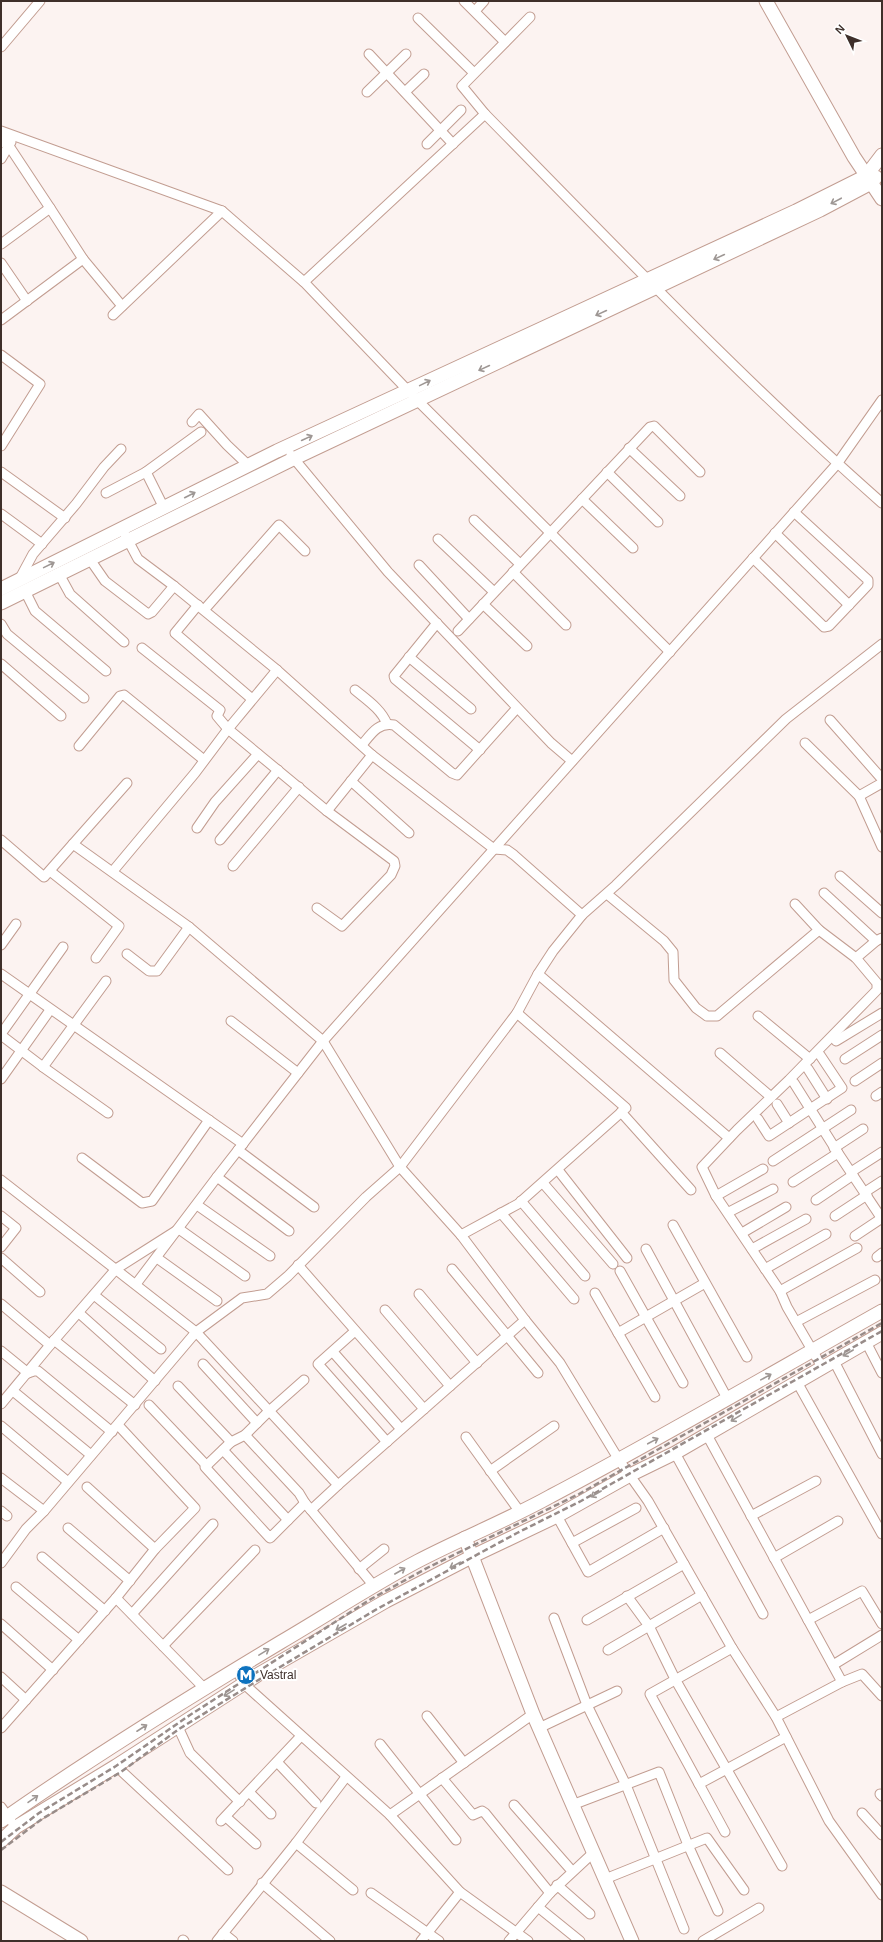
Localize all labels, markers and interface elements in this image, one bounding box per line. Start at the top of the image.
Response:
north arrow [827,16,867,56]
text: N [833,22,847,36]
one-way arrow [831,198,843,205]
one-way arrow [713,254,725,261]
one-way arrow [596,310,608,317]
one-way arrow [478,365,490,372]
one-way arrow [418,379,430,386]
one-way arrow [300,434,312,441]
one-way arrow [184,491,196,498]
one-way arrow [42,561,54,569]
one-way arrow [842,1349,854,1357]
one-way arrow [760,1372,772,1380]
one-way arrow [731,1414,742,1422]
one-way arrow [647,1437,659,1444]
one-way arrow [591,1490,603,1498]
one-way arrow [450,1562,462,1569]
one-way arrow [394,1567,406,1574]
one-way arrow [335,1624,347,1632]
one-way arrow [258,1648,269,1656]
metro station icon: Vastral [235,1664,257,1686]
place label: Vastral [260,1668,296,1682]
one-way arrow [224,1689,235,1697]
one-way arrow [136,1723,148,1731]
one-way arrow [27,1795,38,1803]

